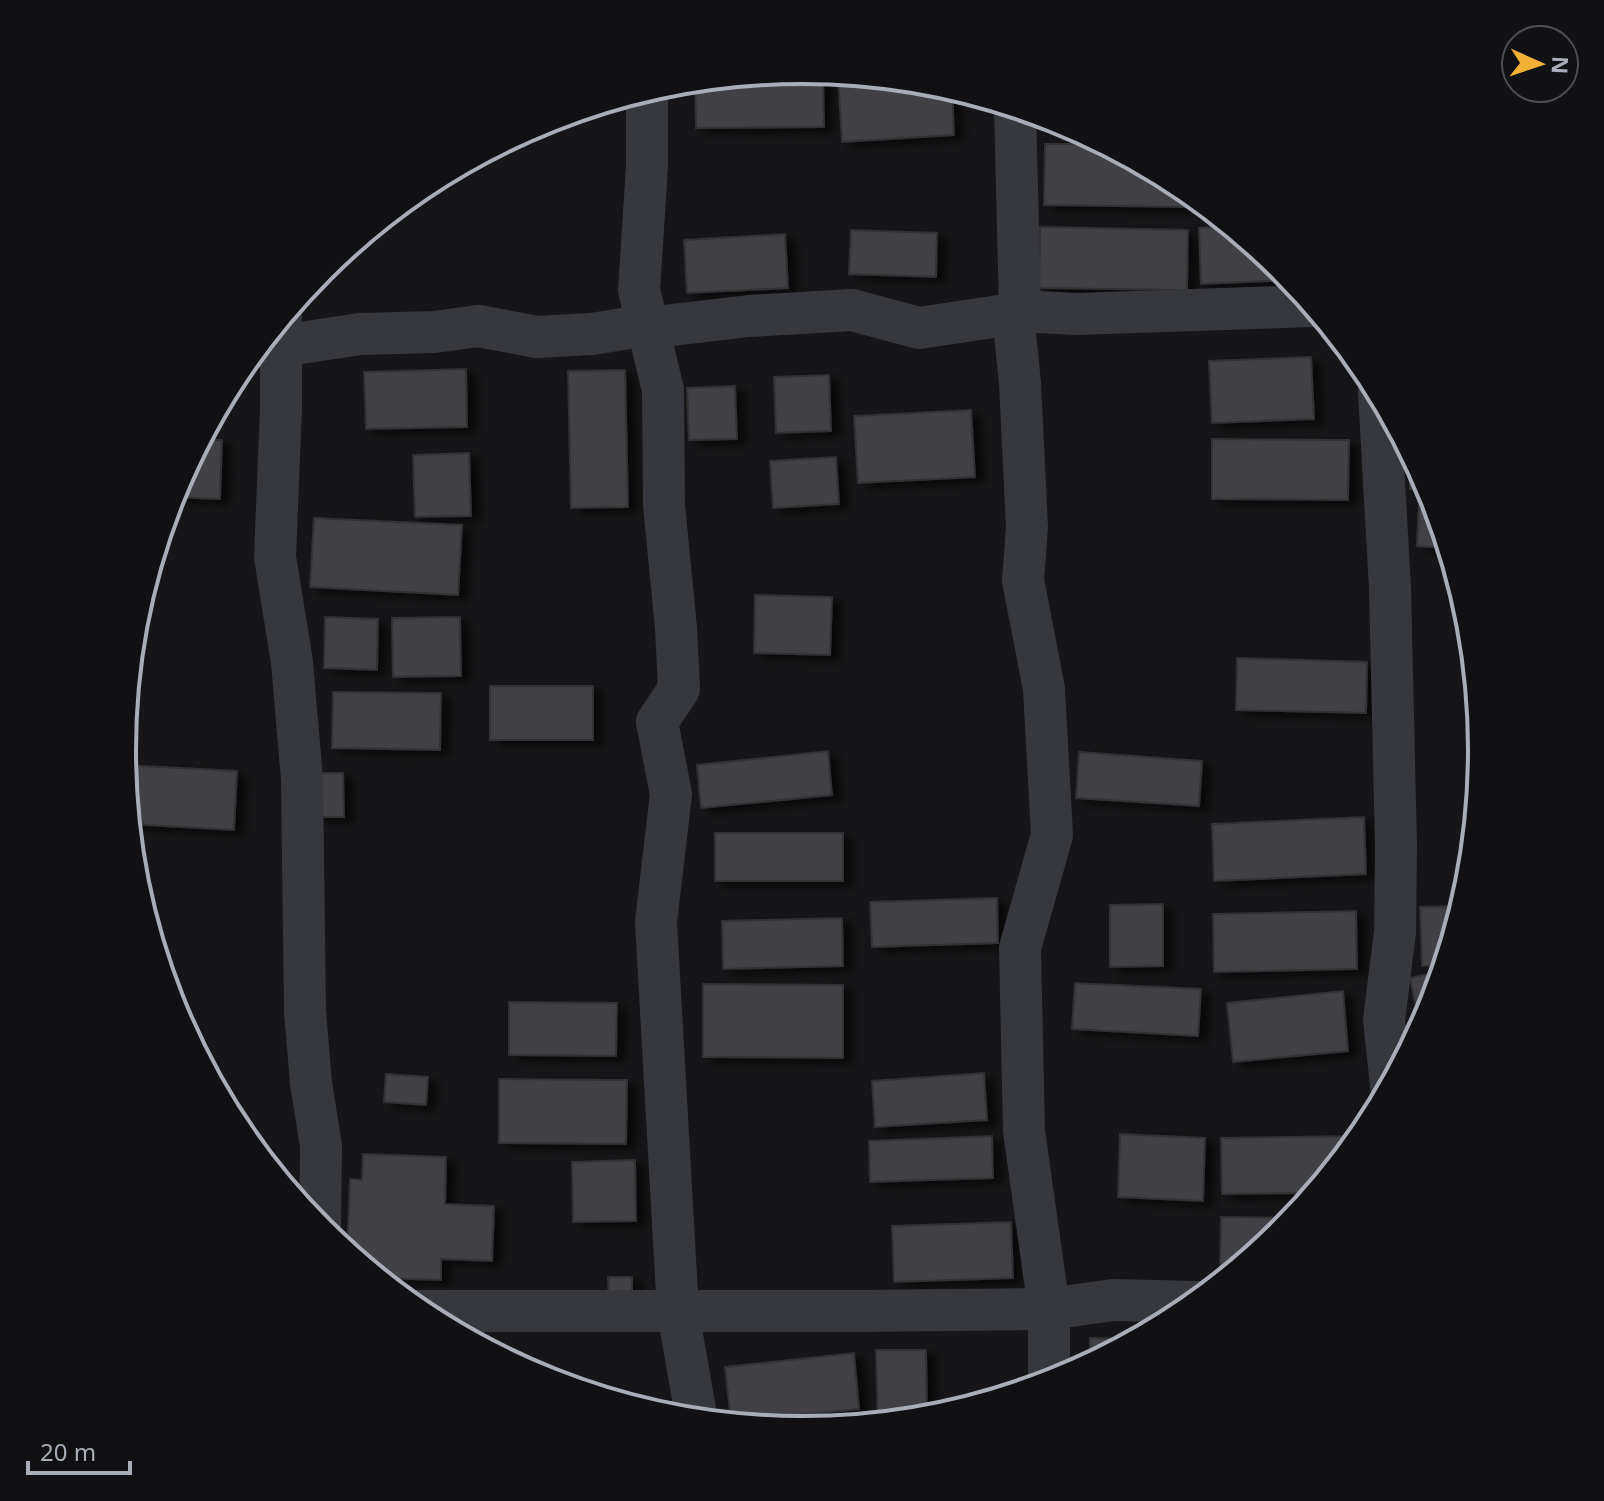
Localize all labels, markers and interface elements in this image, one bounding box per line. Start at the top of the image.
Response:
north arrow [1500,24,1580,104]
text: N [1546,55,1576,75]
scale bar [28,1425,130,1475]
text: 20 m [40,1435,96,1468]

